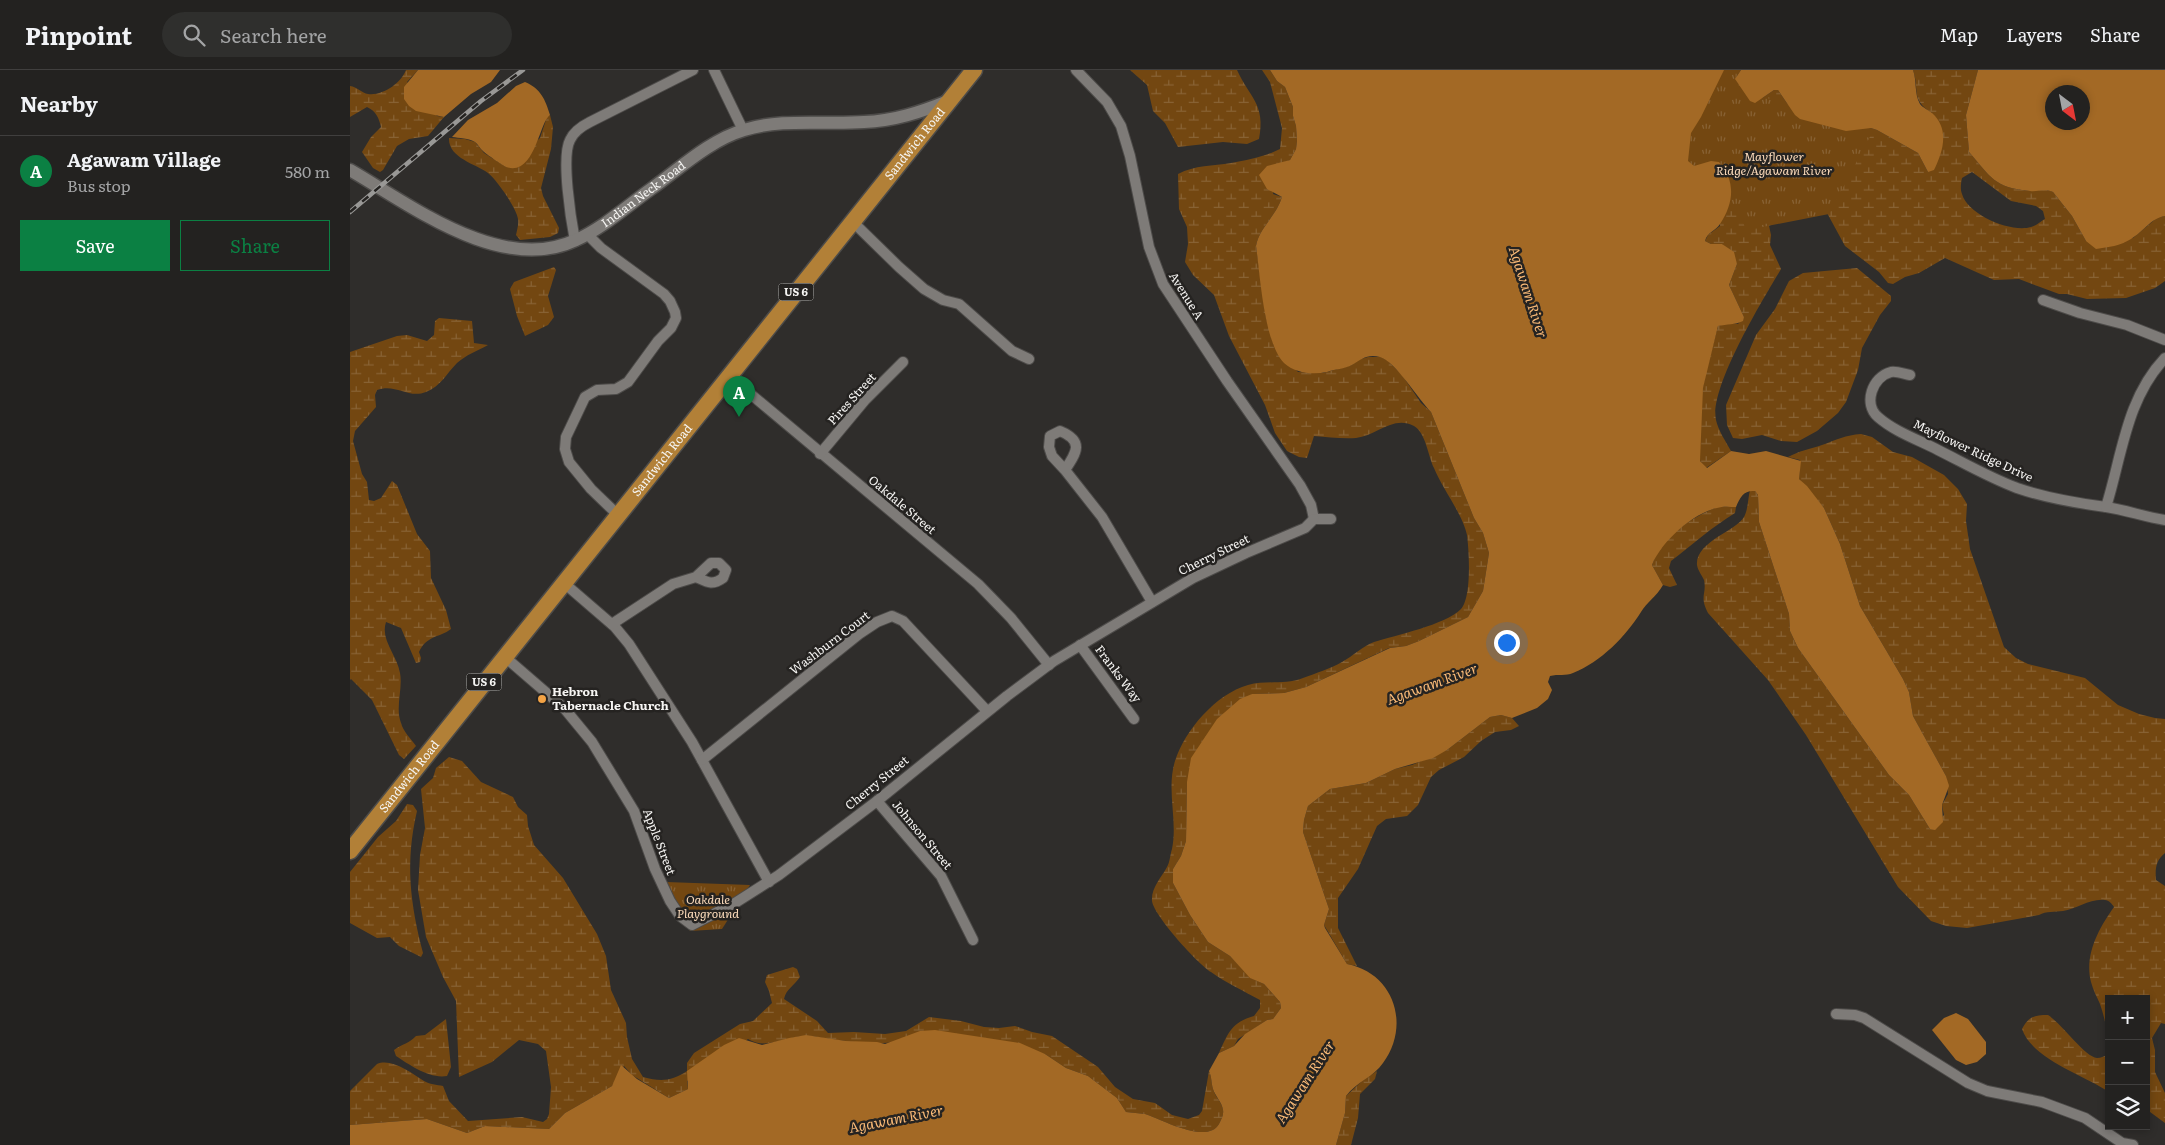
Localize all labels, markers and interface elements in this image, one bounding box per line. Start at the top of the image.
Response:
search box [162,12,512,57]
text: Pinpoint [25,17,132,52]
icon: search [180,21,208,49]
text: Search here [220,21,327,49]
text: Map [1940,21,1978,48]
text: Layers [2006,21,2062,48]
text: Share [2090,21,2140,48]
north arrow [2045,85,2090,130]
text: Nearby [20,87,98,118]
street label: Sandwich Road [880,103,949,183]
text: Agawam Village [67,145,221,173]
park label: Mayflower Ridge/Agawam River [1716,147,1833,179]
street label: Indian Neck Road [597,156,689,231]
text: A [30,159,42,183]
text: 580 m [285,159,330,183]
text: Bus stop [67,173,131,197]
button: Save [20,220,170,271]
button: Share [180,220,330,271]
water label: Agawam River [1505,243,1553,341]
street label: Avenue A [1165,268,1209,323]
road number: US 6 [778,283,814,300]
street label: Pires Street [823,368,880,428]
pin: A [723,376,755,417]
street label: Mayflower Ridge Drive [1911,414,2036,486]
street label: Sandwich Road [627,419,696,500]
street label: Oakdale Street [865,471,941,538]
street label: Cherry Street [1175,529,1252,579]
street label: Washburn Court [785,606,874,678]
your location [1494,630,1520,656]
street label: Franks Way [1091,641,1146,706]
water label: Agawam River [1383,657,1480,709]
road number: US 6 [466,674,502,690]
place label: Hebron Tabernacle Church [552,682,669,714]
marker: Hebron Tabernacle Church [536,693,548,705]
street label: Sandwich Road [374,736,443,816]
street label: Cherry Street [841,751,912,814]
street label: Johnson Street [888,796,957,873]
street label: Apple Street [639,806,681,878]
park label: Oakdale Playground [677,890,739,922]
map controls [2105,995,2150,1130]
button: + [2105,995,2150,1040]
water label: Agawam River [1270,1036,1339,1127]
button: − [2105,1040,2150,1085]
button: layers [2105,1085,2150,1130]
water label: Agawam River [847,1099,945,1137]

